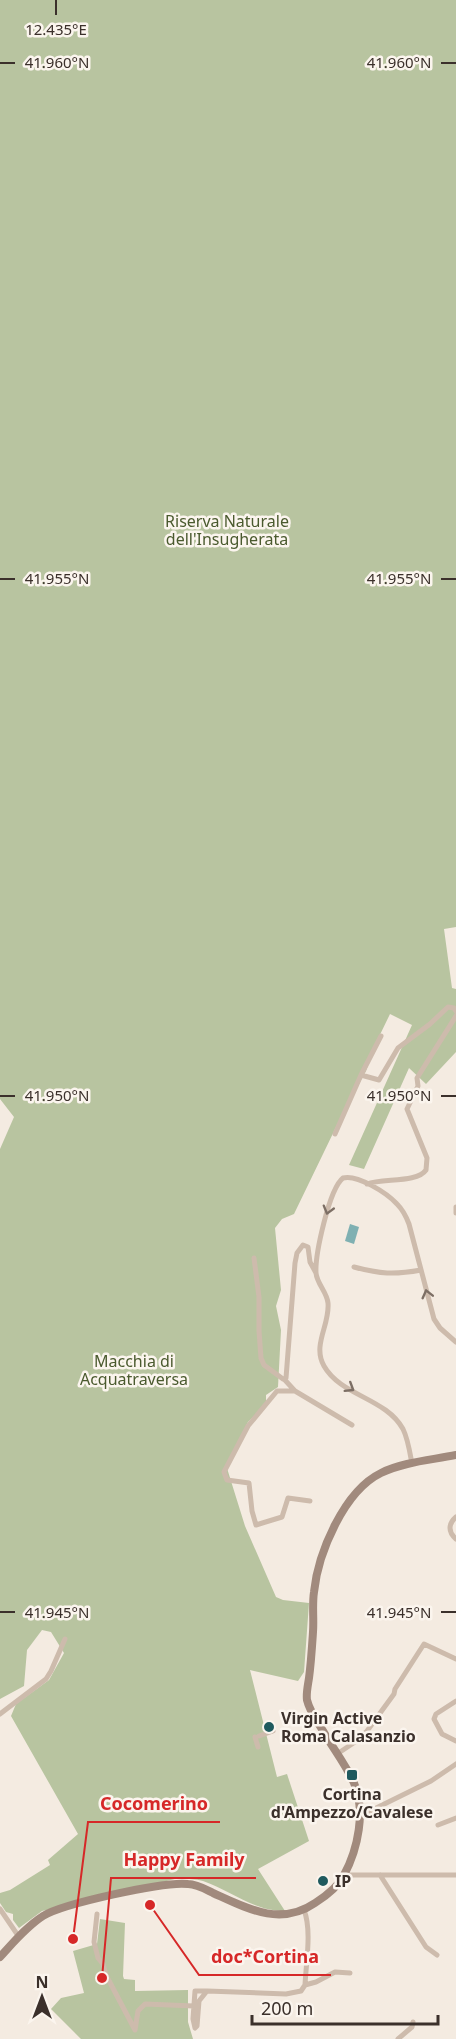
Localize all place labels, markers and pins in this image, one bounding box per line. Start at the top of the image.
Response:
place label: Virgin Active Roma Calasanzio [281,1707,416,1747]
marker: Virgin Active Roma Calasanzio [262,1720,276,1734]
marker: Cortina d'Ampezzo/Cavalese [345,1768,359,1782]
place label: Cortina d'Ampezzo/Cavalese [271,1783,433,1823]
callout: Cocomerino [88,1786,220,1822]
callout: Happy Family [111,1842,256,1878]
place label: IP [335,1870,351,1892]
marker: IP [316,1874,330,1888]
callout: doc*Cortina [199,1939,331,1975]

